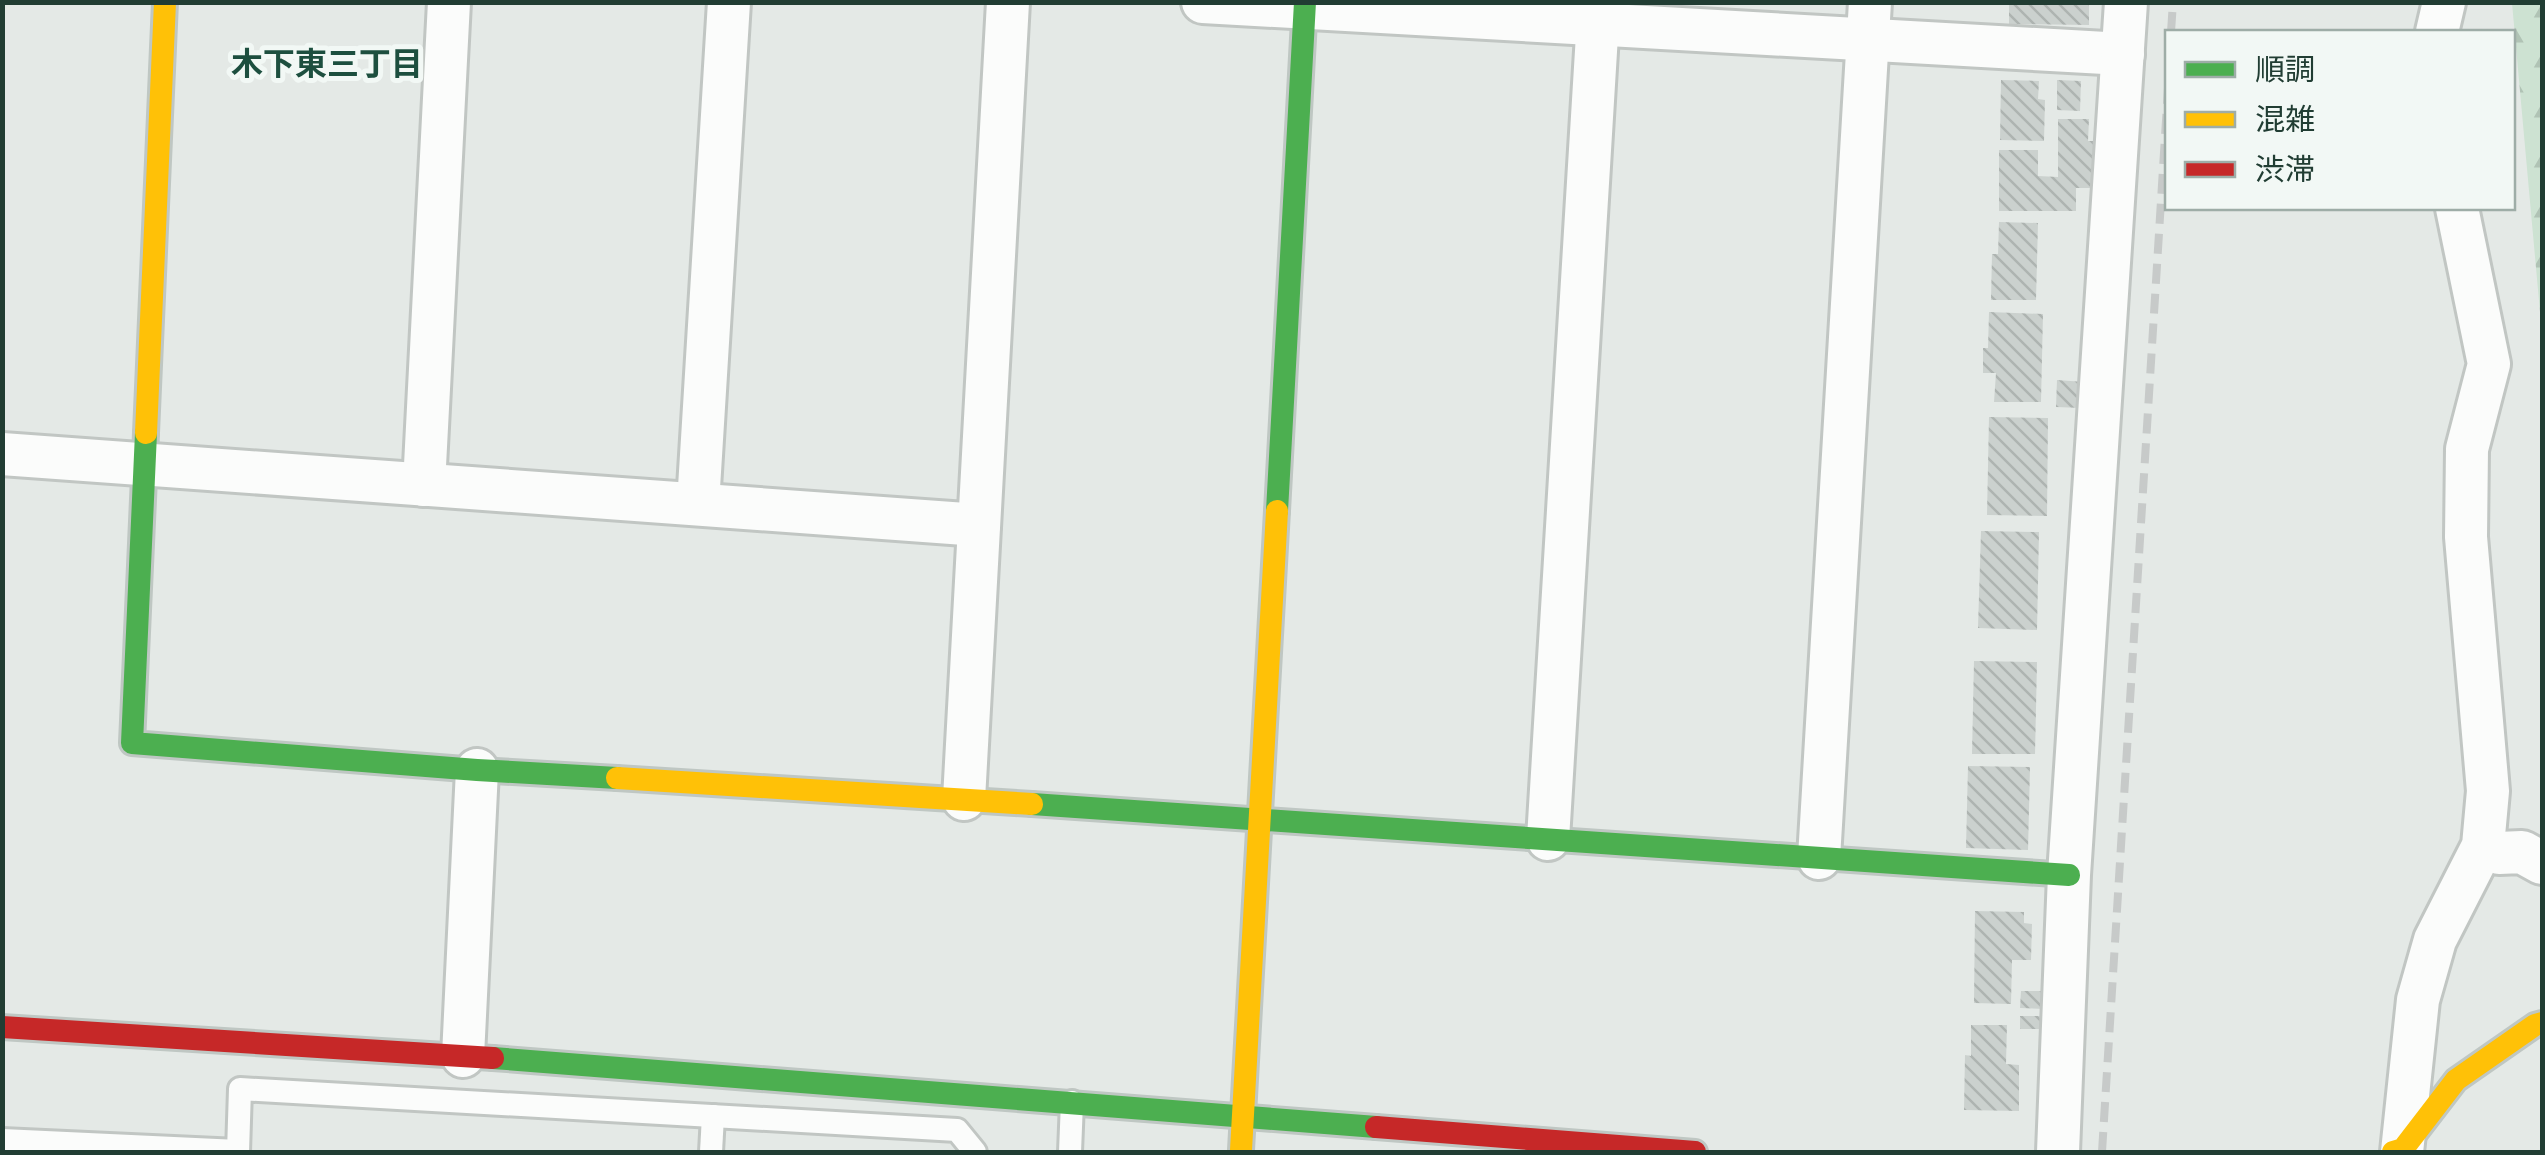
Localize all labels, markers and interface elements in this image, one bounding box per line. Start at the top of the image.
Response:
legend [2165,30,2515,210]
district label: 木下東三丁目 [231,42,423,84]
text: 順調 [2255,49,2315,88]
text: 混雑 [2255,99,2315,138]
text: 渋滞 [2255,149,2315,188]

